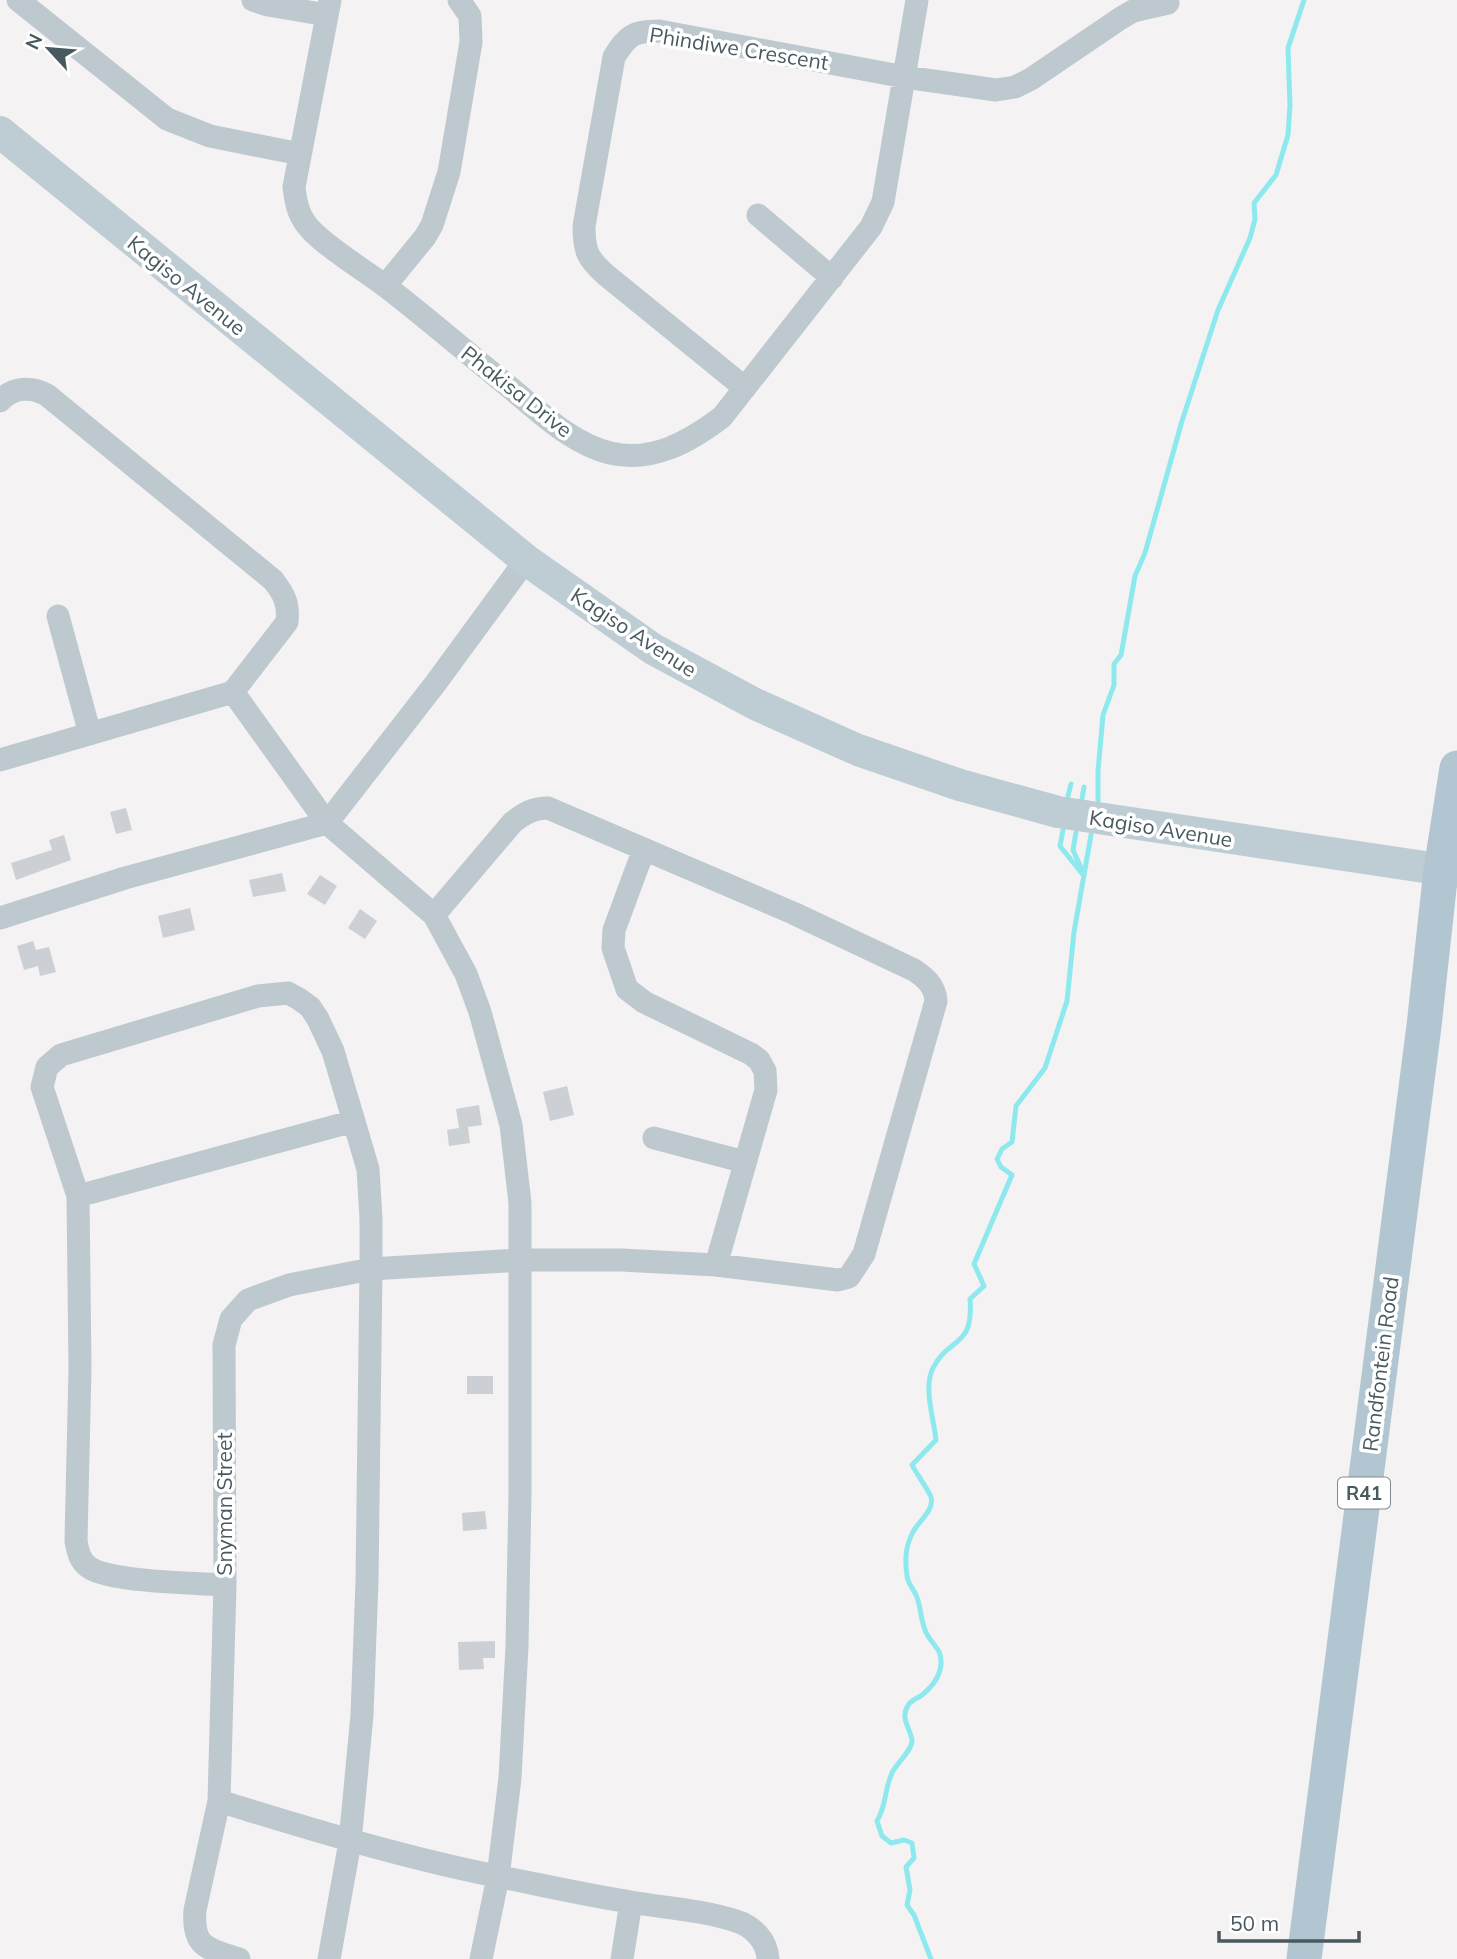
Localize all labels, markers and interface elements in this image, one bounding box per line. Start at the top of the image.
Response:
north arrow [14,14,84,84]
street label: Phindiwe Crescent [648,21,830,75]
text: N [20,30,48,53]
street label: Kagiso Avenue [123,229,251,341]
street label: Phakisa Drive [456,340,578,442]
street label: Kagiso Avenue [566,582,702,682]
street label: Kagiso Avenue [1088,804,1234,852]
street label: Randfontein Road [1356,1275,1404,1453]
street label: Snyman Street [211,1432,237,1576]
road number: R41 [1338,1478,1390,1508]
scale bar [1219,1899,1359,1943]
text: 50 m [1230,1910,1279,1936]

